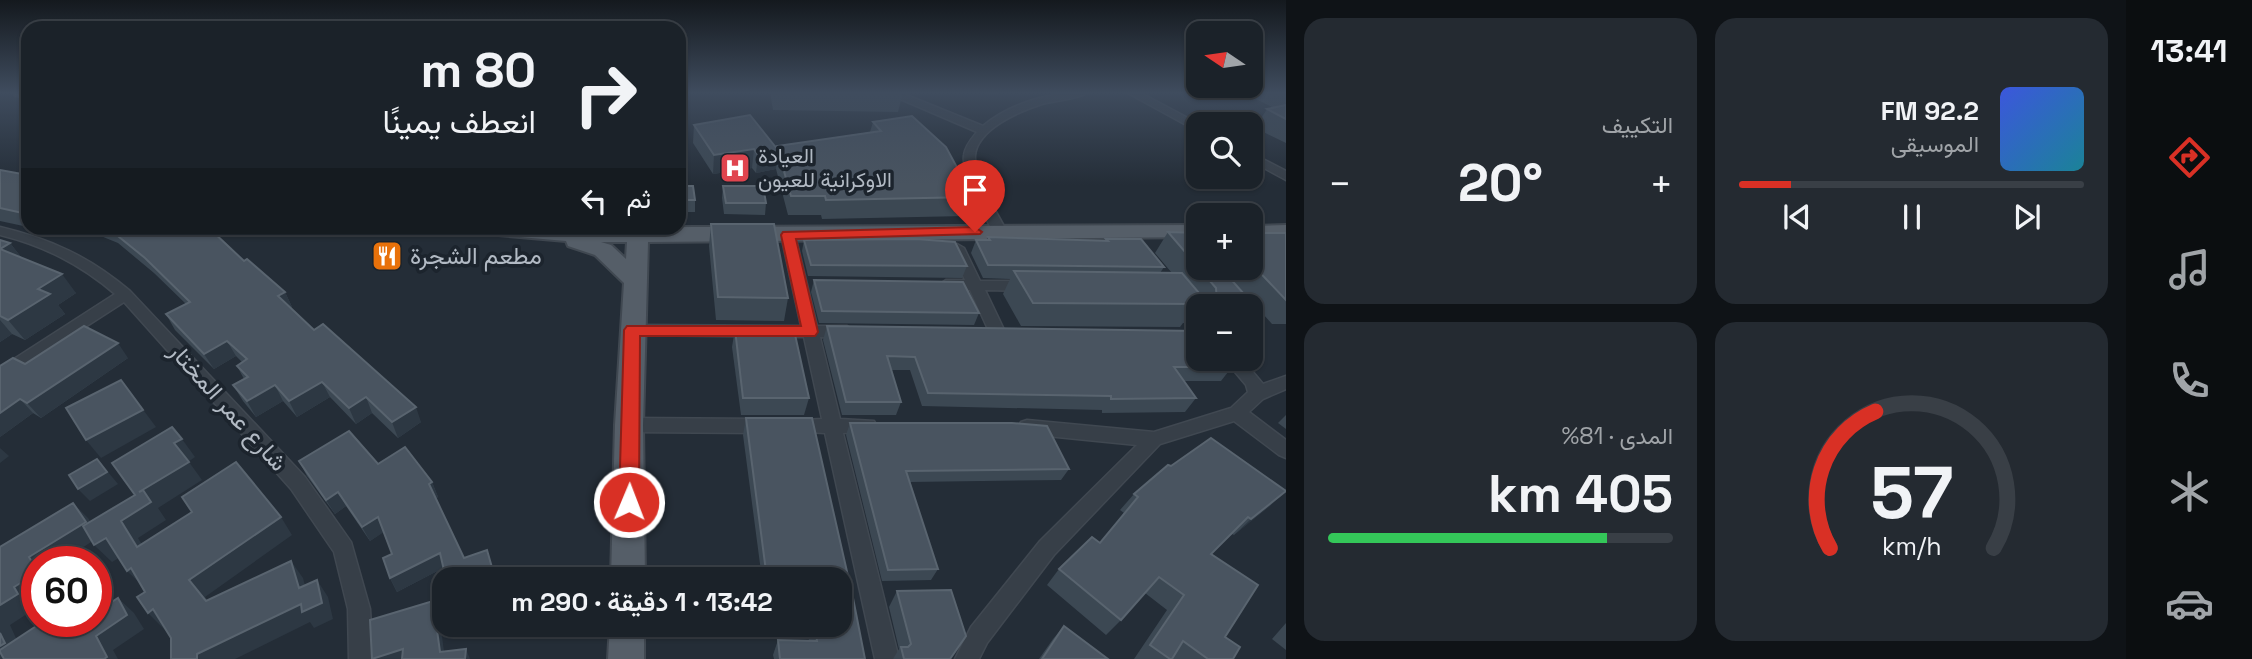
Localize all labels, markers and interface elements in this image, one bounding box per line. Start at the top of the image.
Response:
north arrow [1186,21,1264,98]
map controls [1186,21,1263,371]
text: 13:41 [2150,31,2228,71]
text: 80 m [421,39,536,101]
icon: right [560,49,651,140]
text: 92.2 FM [1881,94,1979,128]
text: انعطف يمينًا [383,102,536,142]
text: التكييف [1602,110,1673,140]
button: search [1186,112,1263,189]
text: الموسيقى [1891,129,1979,159]
icon: directions [2165,133,2214,182]
place label: العيادة الاوكرانية للعيون [758,142,892,193]
text: 20° [1458,150,1543,216]
hospital icon: العيادة الاوكرانية للعيون [718,151,752,185]
pin [945,160,1005,232]
text: − [1328,160,1352,208]
text: + [1649,160,1673,208]
icon: arrive [956,171,994,209]
icon: left [575,182,613,220]
text: ثم [627,182,651,216]
icon: previous [1778,198,1816,236]
icon: pause [1893,198,1931,236]
icon: next [2008,198,2046,236]
button: + [1186,203,1263,280]
restaurant icon: مطعم الشجرة [370,239,404,273]
place label: مطعم الشجرة [410,240,542,272]
icon: music [2165,245,2214,294]
button: − [1186,294,1263,371]
street label: شارع عمر المختار [161,335,294,478]
icon: phone [2165,356,2214,405]
text: المدى · 81% [1562,421,1673,451]
text: 57 [1870,446,1953,539]
text: 405 km [1488,461,1673,527]
position arrow [592,465,666,539]
icon: climate [2165,467,2214,516]
text: km/h [1882,529,1941,561]
speed limit sign: 60 [21,546,112,637]
icon: car [2165,579,2214,628]
text: 13:42 · 1 دقيقة · 290 m [511,585,773,619]

